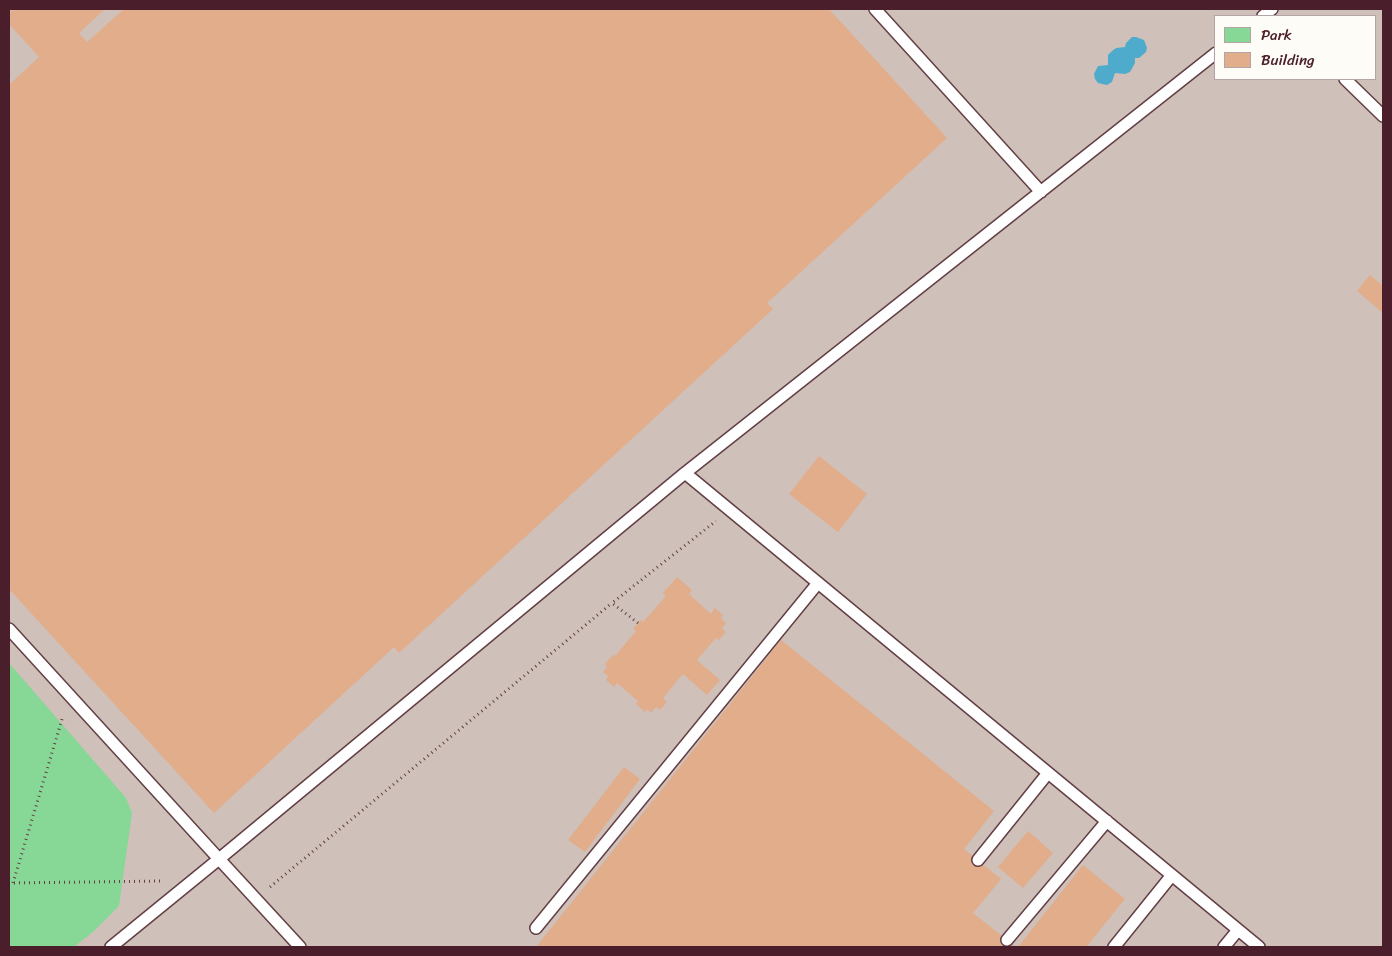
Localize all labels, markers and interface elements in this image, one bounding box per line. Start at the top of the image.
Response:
legend [1214,15,1377,80]
text: Park [1261,22,1292,48]
text: Building [1261,47,1315,73]

